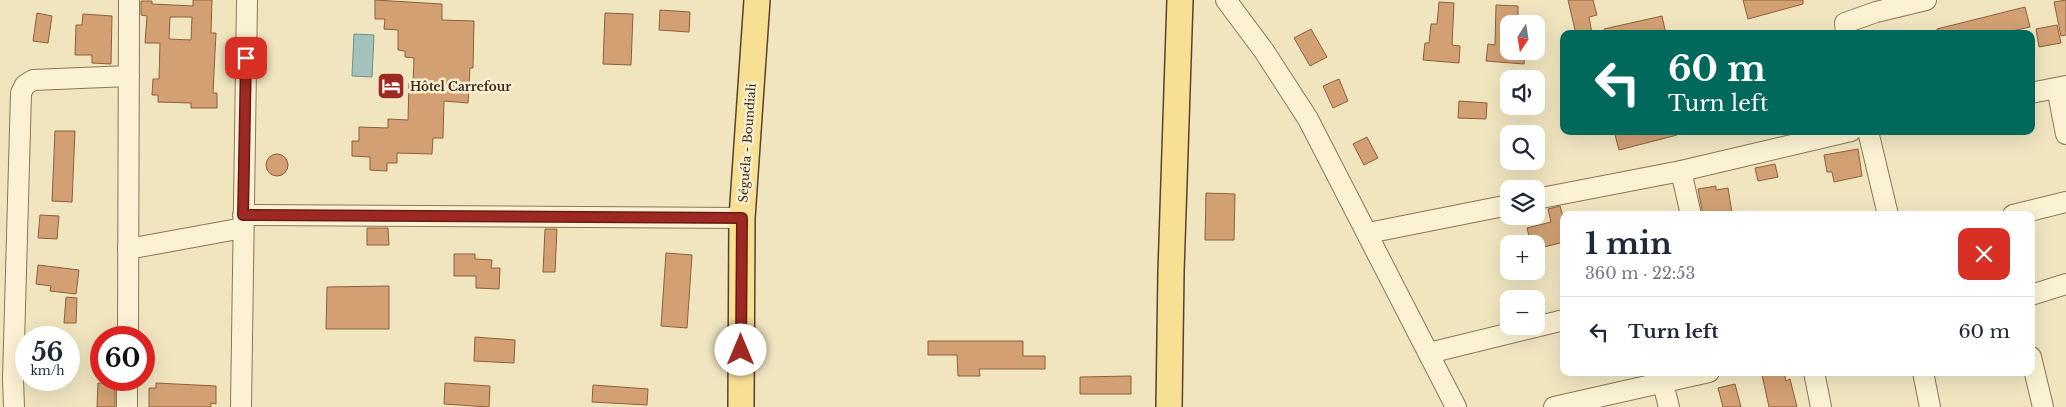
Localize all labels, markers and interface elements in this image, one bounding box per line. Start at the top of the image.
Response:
north arrow [1500,15,1545,60]
map controls [1500,15,1545,335]
pin [225,37,267,79]
icon: arrive [232,44,260,72]
text: 60 m [1668,47,1766,90]
icon: left [1585,50,1650,115]
button: sound [1500,70,1545,115]
hotel icon: Hôtel Carrefour [376,71,406,101]
place label: Hôtel Carrefour [410,79,511,94]
street label: Séguéla - Boundiali [735,83,759,203]
text: Turn left [1668,90,1768,117]
button: search [1500,125,1545,170]
button: layers [1500,180,1545,225]
text: 1 min [1585,225,1672,262]
button: close [1958,228,2010,280]
button: + [1500,235,1545,280]
text: 360 m · 22:53 [1585,263,1695,283]
button: − [1500,290,1545,335]
icon: left [1585,318,1613,346]
text: Turn left [1628,320,1719,343]
text: 60 m [1958,320,2010,343]
position arrow [714,323,766,375]
speed limit sign: 60 [90,326,155,391]
text: 56 [32,337,63,368]
text: km/h [30,363,65,378]

